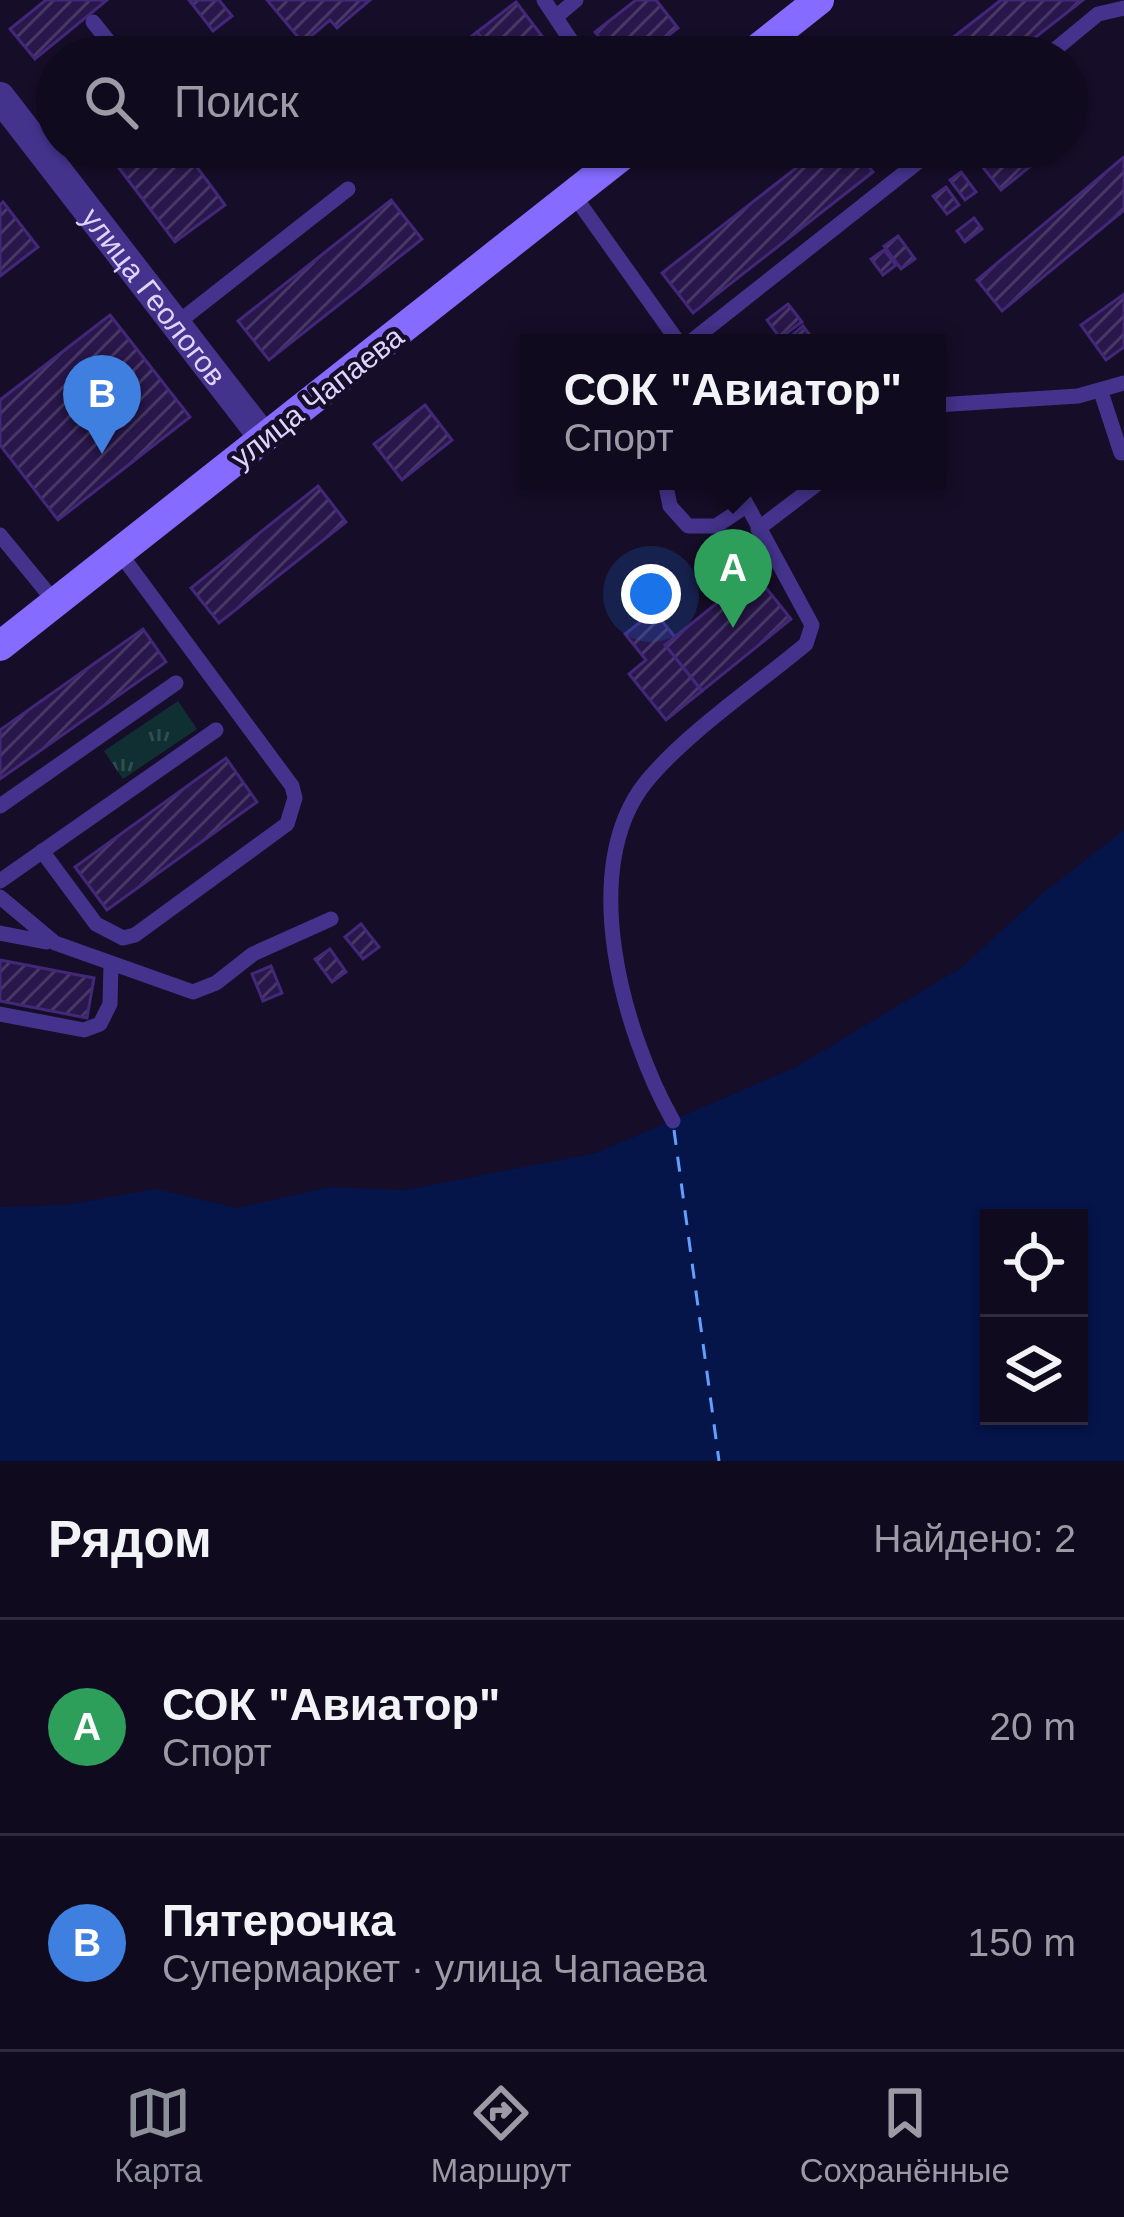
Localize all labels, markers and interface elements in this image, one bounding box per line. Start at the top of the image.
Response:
search box [36,36,1088,168]
icon: search [78,69,144,135]
text: Поиск [174,76,299,127]
street label: улица Геологов [75,201,233,391]
street label: улица Чапаева [224,319,410,474]
popup [520,334,946,490]
pin: B [63,355,141,454]
text: СОК "Авиатор" [564,364,902,415]
text: Спорт [564,416,674,459]
pin: A [694,529,772,628]
your location [621,564,681,624]
map controls [980,1209,1088,1425]
button: locate [980,1209,1088,1317]
button: layers [980,1317,1088,1425]
text: Рядом [48,1511,212,1568]
text: Найдено: 2 [873,1517,1076,1560]
text: СОК "Авиатор" [162,1679,500,1730]
text: A [73,1705,101,1748]
text: 20 m [989,1705,1076,1748]
text: Спорт [162,1731,272,1774]
text: Пятерочка [162,1895,395,1946]
text: B [73,1921,101,1964]
text: 150 m [968,1921,1076,1964]
text: Супермаркет · улица Чапаева [162,1947,707,1990]
tab: Карта [114,2080,202,2190]
tab: Маршрут [431,2080,571,2190]
tab: Сохранённые [800,2080,1010,2190]

